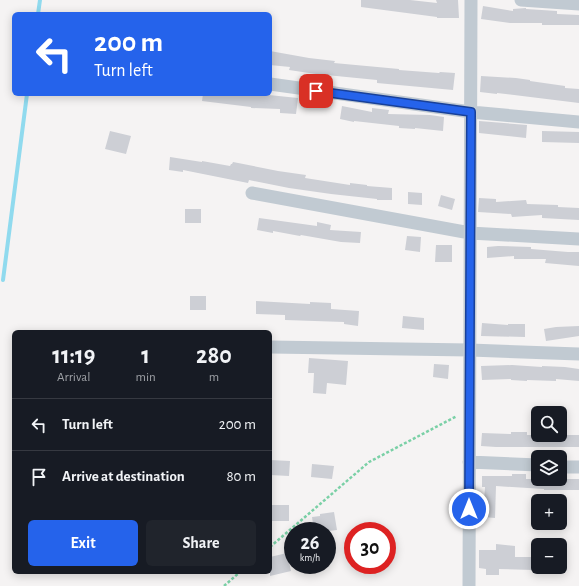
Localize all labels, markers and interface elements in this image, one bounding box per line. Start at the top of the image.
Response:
icon: left [28,28,80,80]
text: 200 m [94,29,163,57]
text: Turn left [94,62,153,80]
pin [299,74,333,108]
icon: arrive [305,80,327,102]
text: 11:19 [52,344,95,368]
text: 1 [141,344,150,368]
text: 280 [196,344,232,368]
text: Arrival [57,371,90,384]
text: min [136,371,156,384]
text: m [209,371,219,384]
map controls [531,406,567,574]
button: search [531,406,567,442]
icon: left [28,414,50,436]
text: Turn left [62,417,113,432]
text: 200 m [219,417,256,432]
button: layers [531,450,567,486]
icon: arrive [28,466,50,488]
text: Arrive at destination [62,469,185,484]
text: 80 m [226,469,256,484]
position arrow [448,488,490,530]
button: + [531,494,567,530]
button: Exit [28,520,138,566]
button: Share [146,520,256,566]
speed limit sign: 30 [344,522,396,574]
text: 26 [300,533,320,553]
button: − [531,538,567,574]
text: km/h [300,553,320,563]

